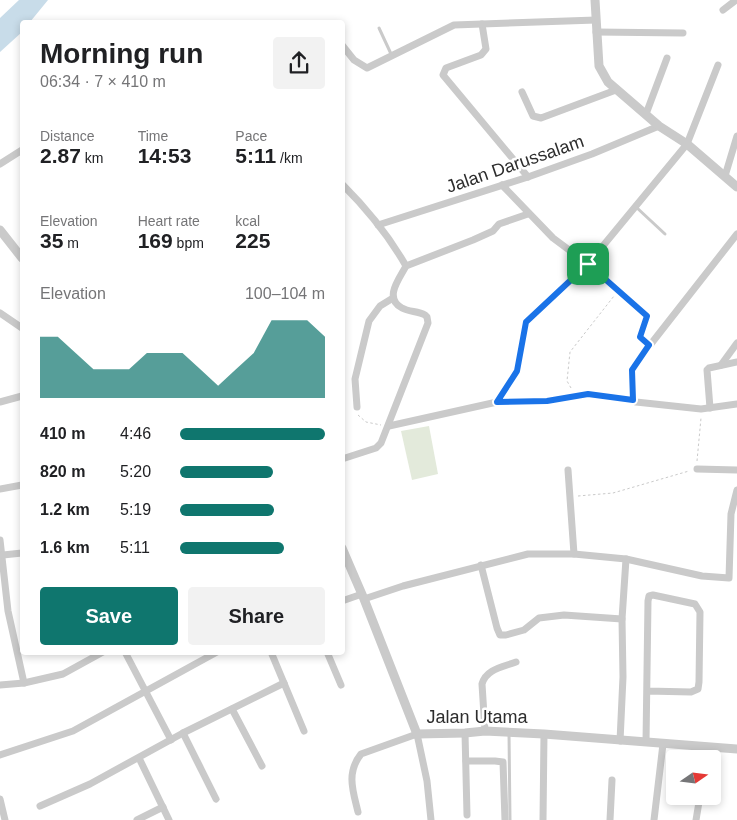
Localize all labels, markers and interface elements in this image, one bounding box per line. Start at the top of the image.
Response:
button: share [273,37,325,89]
text: Morning run [40,38,203,69]
text: 06:34 · 7 × 410 m [40,73,166,90]
text: Distance [40,128,94,144]
text: Time [138,128,168,144]
text: Pace [235,128,267,144]
street label: Jalan Darussalam [444,131,586,197]
text: 2.87 [40,144,81,167]
text: 14:53 [138,144,191,167]
text: 5:11 [235,144,276,167]
text: km [81,150,103,166]
text: /km [276,150,303,166]
text: Elevation [40,213,98,229]
text: Heart rate [138,213,200,229]
text: kcal [235,213,260,229]
text: 35 [40,229,63,252]
text: 169 [138,229,173,252]
text: 225 [235,229,270,252]
text: m [63,235,79,251]
text: bpm [173,235,204,251]
pin [567,243,609,285]
icon: arrive [574,250,602,278]
text: Elevation [40,285,106,302]
text: 100–104 m [245,285,325,302]
text: 410 m [40,425,85,442]
text: 4:46 [120,425,151,442]
text: 820 m [40,463,85,480]
text: 5:20 [120,463,151,480]
text: 1.2 km [40,501,90,518]
text: 5:19 [120,501,151,518]
text: 1.6 km [40,539,90,556]
text: 5:11 [120,539,150,556]
button: Save [40,587,178,645]
button: Share [188,587,325,645]
street label: Jalan Utama [426,707,529,727]
north arrow [666,750,721,805]
map controls [666,750,721,805]

